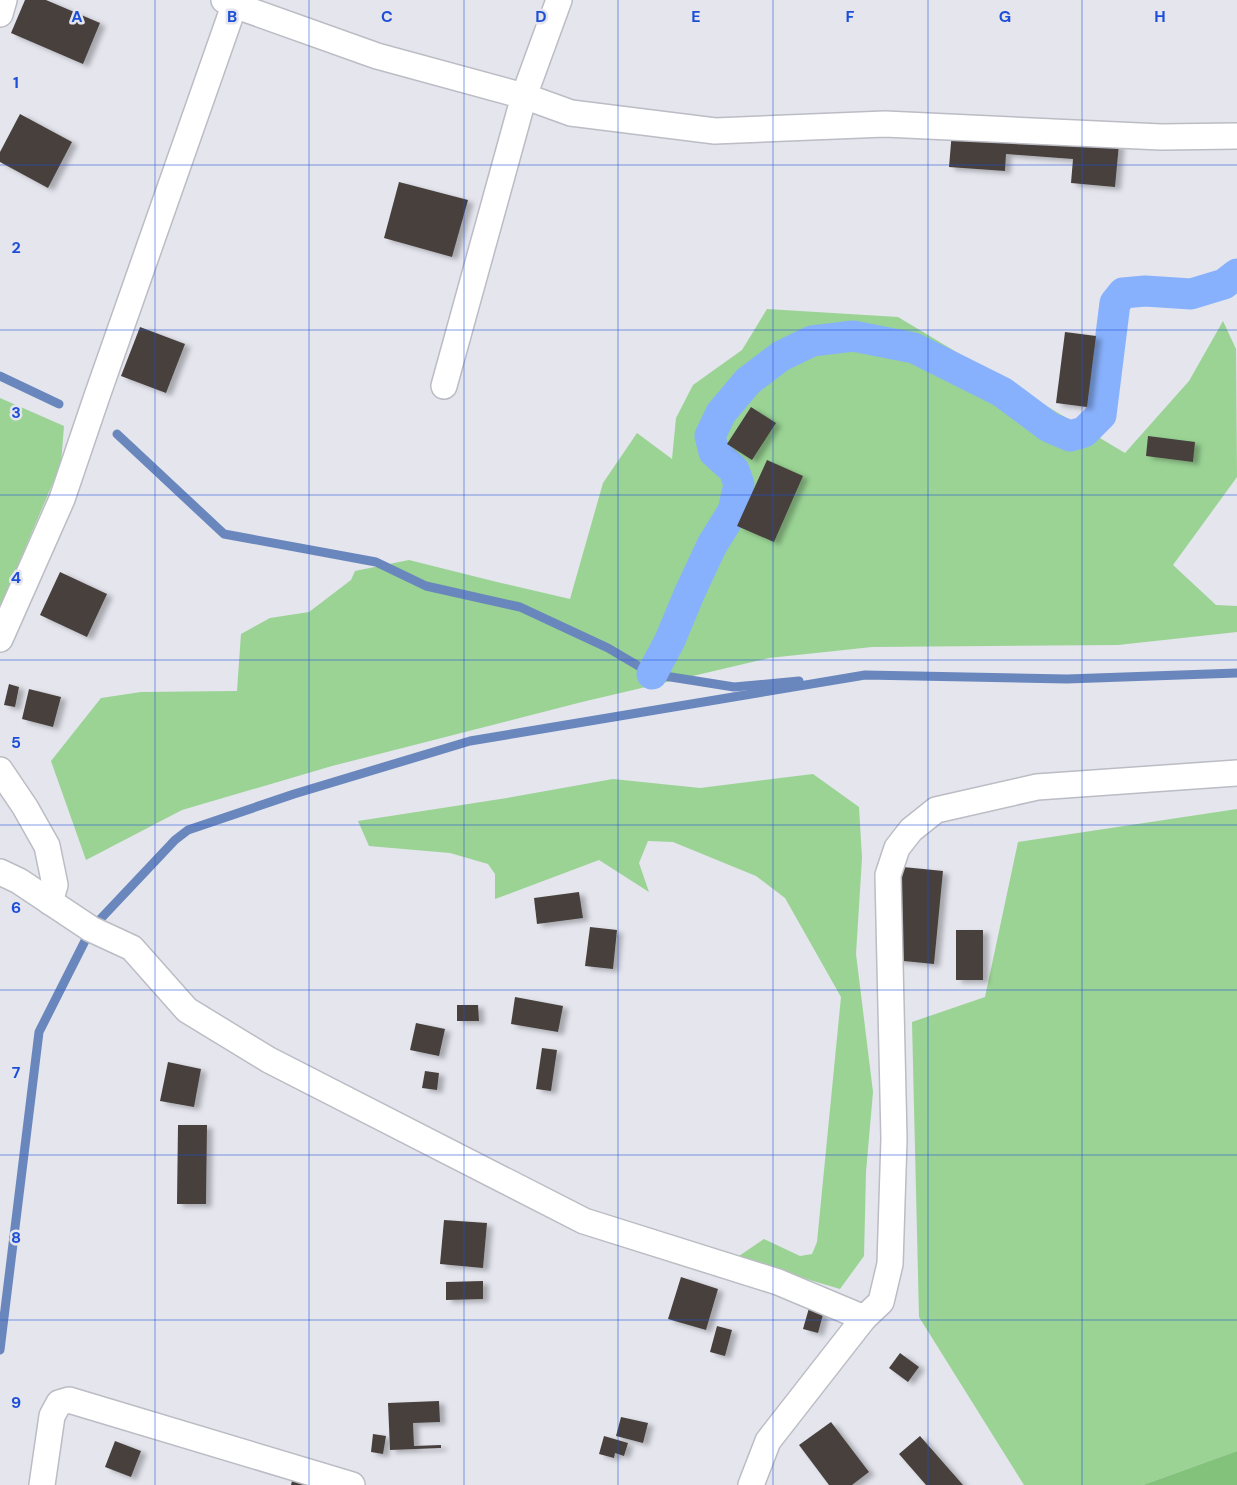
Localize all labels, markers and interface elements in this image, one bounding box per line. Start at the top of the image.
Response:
text: A [71,6,83,27]
text: B [227,6,237,27]
text: C [381,6,393,27]
text: D [535,6,547,27]
text: E [691,6,701,27]
text: F [846,6,855,27]
text: G [999,6,1011,27]
text: H [1154,6,1166,27]
text: 1 [13,72,19,93]
text: 2 [11,237,21,258]
text: 3 [11,402,21,423]
text: 4 [11,567,21,588]
text: 5 [11,732,21,753]
text: 6 [11,897,21,918]
text: 7 [12,1062,21,1083]
text: 8 [11,1227,21,1248]
text: 9 [11,1392,21,1413]

